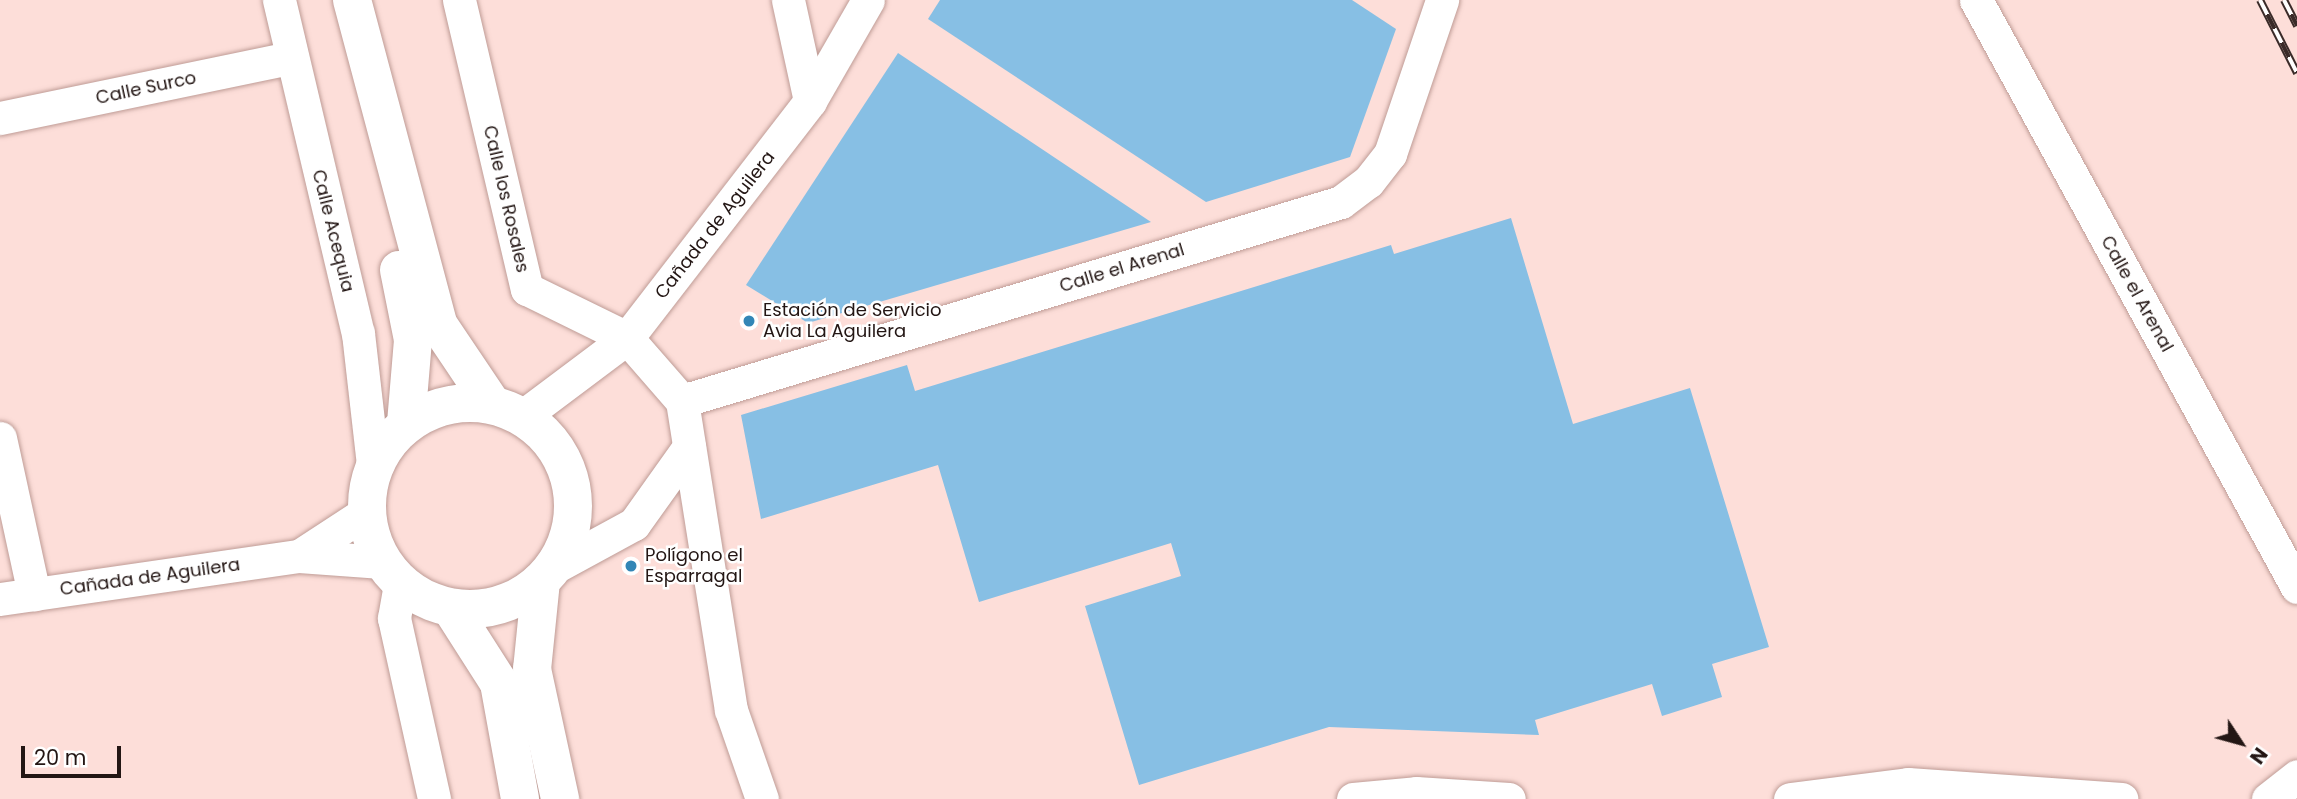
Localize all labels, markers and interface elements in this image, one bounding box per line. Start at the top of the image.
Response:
street label: Calle Surco [94,67,198,109]
street label: Calle los Rosales [479,123,533,275]
street label: Cañada de Aguilera [651,147,779,303]
street label: Calle Acequia [307,168,359,294]
street label: Calle el Arenal [2096,232,2178,356]
street label: Calle el Arenal [1057,239,1187,297]
place label: Estación de Servicio Avia La Aguilera [763,300,942,342]
marker: Estación de Servicio Avia La Aguilera [741,313,757,329]
place label: Polígono el Esparragal [645,545,743,588]
street label: Cañada de Aguilera [59,554,241,600]
marker: Polígono el Esparragal [623,558,639,574]
north arrow [2206,708,2276,778]
scale bar [24,732,124,776]
text: N [2243,742,2274,769]
text: 20 m [34,743,87,772]

